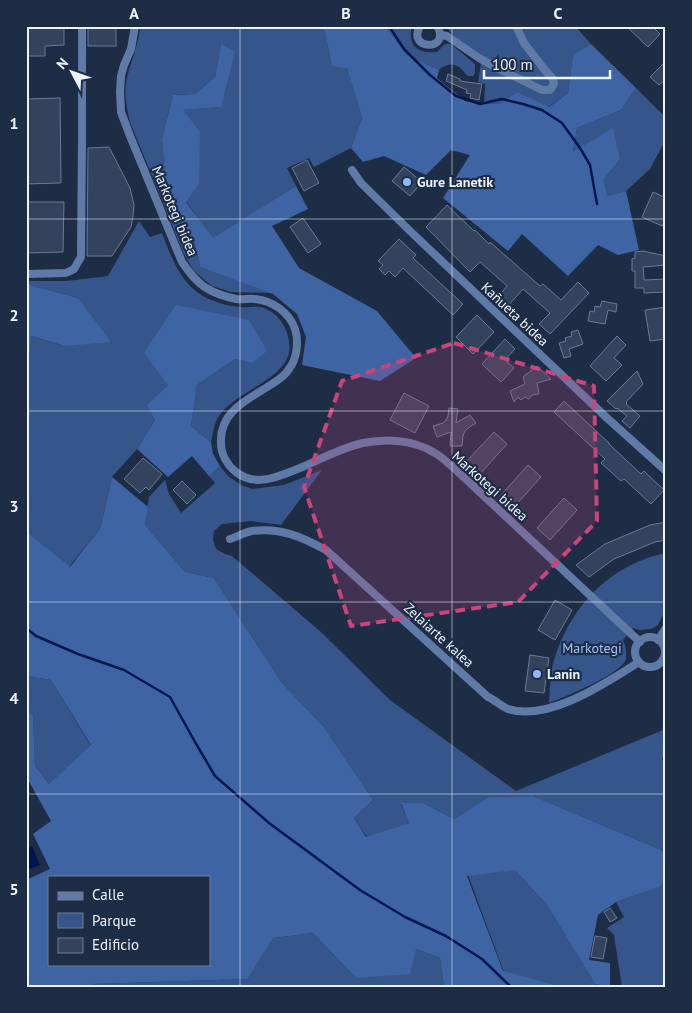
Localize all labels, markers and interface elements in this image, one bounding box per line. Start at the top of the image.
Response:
text: A [129,3,139,23]
text: B [341,3,351,23]
text: C [554,3,563,23]
north arrow [48,48,98,98]
scale bar [484,48,611,80]
text: N [52,54,72,73]
text: 100 m [492,55,533,74]
text: 1 [9,113,19,133]
street label: Markotegi bidea [148,163,202,259]
place label: Gure Lanetik [417,173,493,191]
marker: Gure Lanetik [401,176,413,188]
street label: Kañueta bidea [478,278,553,350]
text: 2 [9,305,19,325]
street label: Markotegi bidea [448,447,532,525]
text: 3 [9,496,19,516]
street label: Zelaiarte kalea [400,599,478,671]
park label: Markotegi [562,639,622,657]
place label: Lanin [547,665,580,683]
marker: Lanin [531,668,543,680]
text: 4 [9,688,19,708]
legend [48,876,210,966]
text: 5 [9,879,19,899]
text: Calle [92,885,124,904]
text: Parque [92,911,136,930]
text: Edificio [92,935,139,954]

